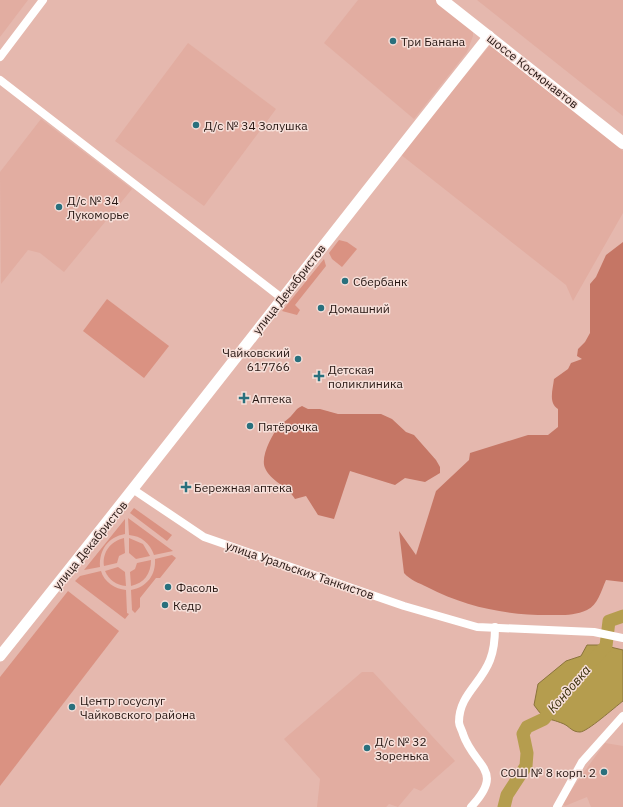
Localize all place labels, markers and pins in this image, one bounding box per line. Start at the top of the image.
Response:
place label: Три Банана [401,34,466,49]
marker: Три Банана [388,36,398,46]
place label: Д/с № 34 Золушка [204,118,308,133]
marker: Д/с № 34 Золушка [191,120,201,130]
place label: Д/с № 34 Лукоморье [67,193,130,222]
marker: Д/с № 34 Лукоморье [54,202,64,212]
place label: Сбербанк [353,274,408,289]
marker: Сбербанк [340,276,350,286]
place label: Домашний [329,301,390,316]
marker: Домашний [316,303,326,313]
place label: Чайковский 617766 [222,345,290,374]
marker: Чайковский 617766 [293,354,303,364]
place label: Детская поликлиника [328,362,403,391]
marker: Детская поликлиника [313,370,325,382]
place label: Аптека [252,391,292,406]
marker: Аптека [239,393,249,403]
place label: Пятёрочка [258,419,318,434]
marker: Пятёрочка [245,421,255,431]
place label: Бережная аптека [194,480,292,495]
marker: Бережная аптека [181,482,191,492]
place label: Фасоль [176,580,218,595]
marker: Фасоль [163,582,173,592]
place label: Кедр [173,598,201,613]
marker: Кедр [160,600,170,610]
place label: Центр госуслуг Чайковского района [80,693,196,722]
marker: Центр госуслуг Чайковского района [67,702,77,712]
place label: Д/с № 32 Зоренька [375,734,429,763]
marker: Д/с № 32 Зоренька [362,743,372,753]
place label: СОШ № 8 корп. 2 [500,765,596,780]
marker: СОШ № 8 корп. 2 [599,767,609,777]

